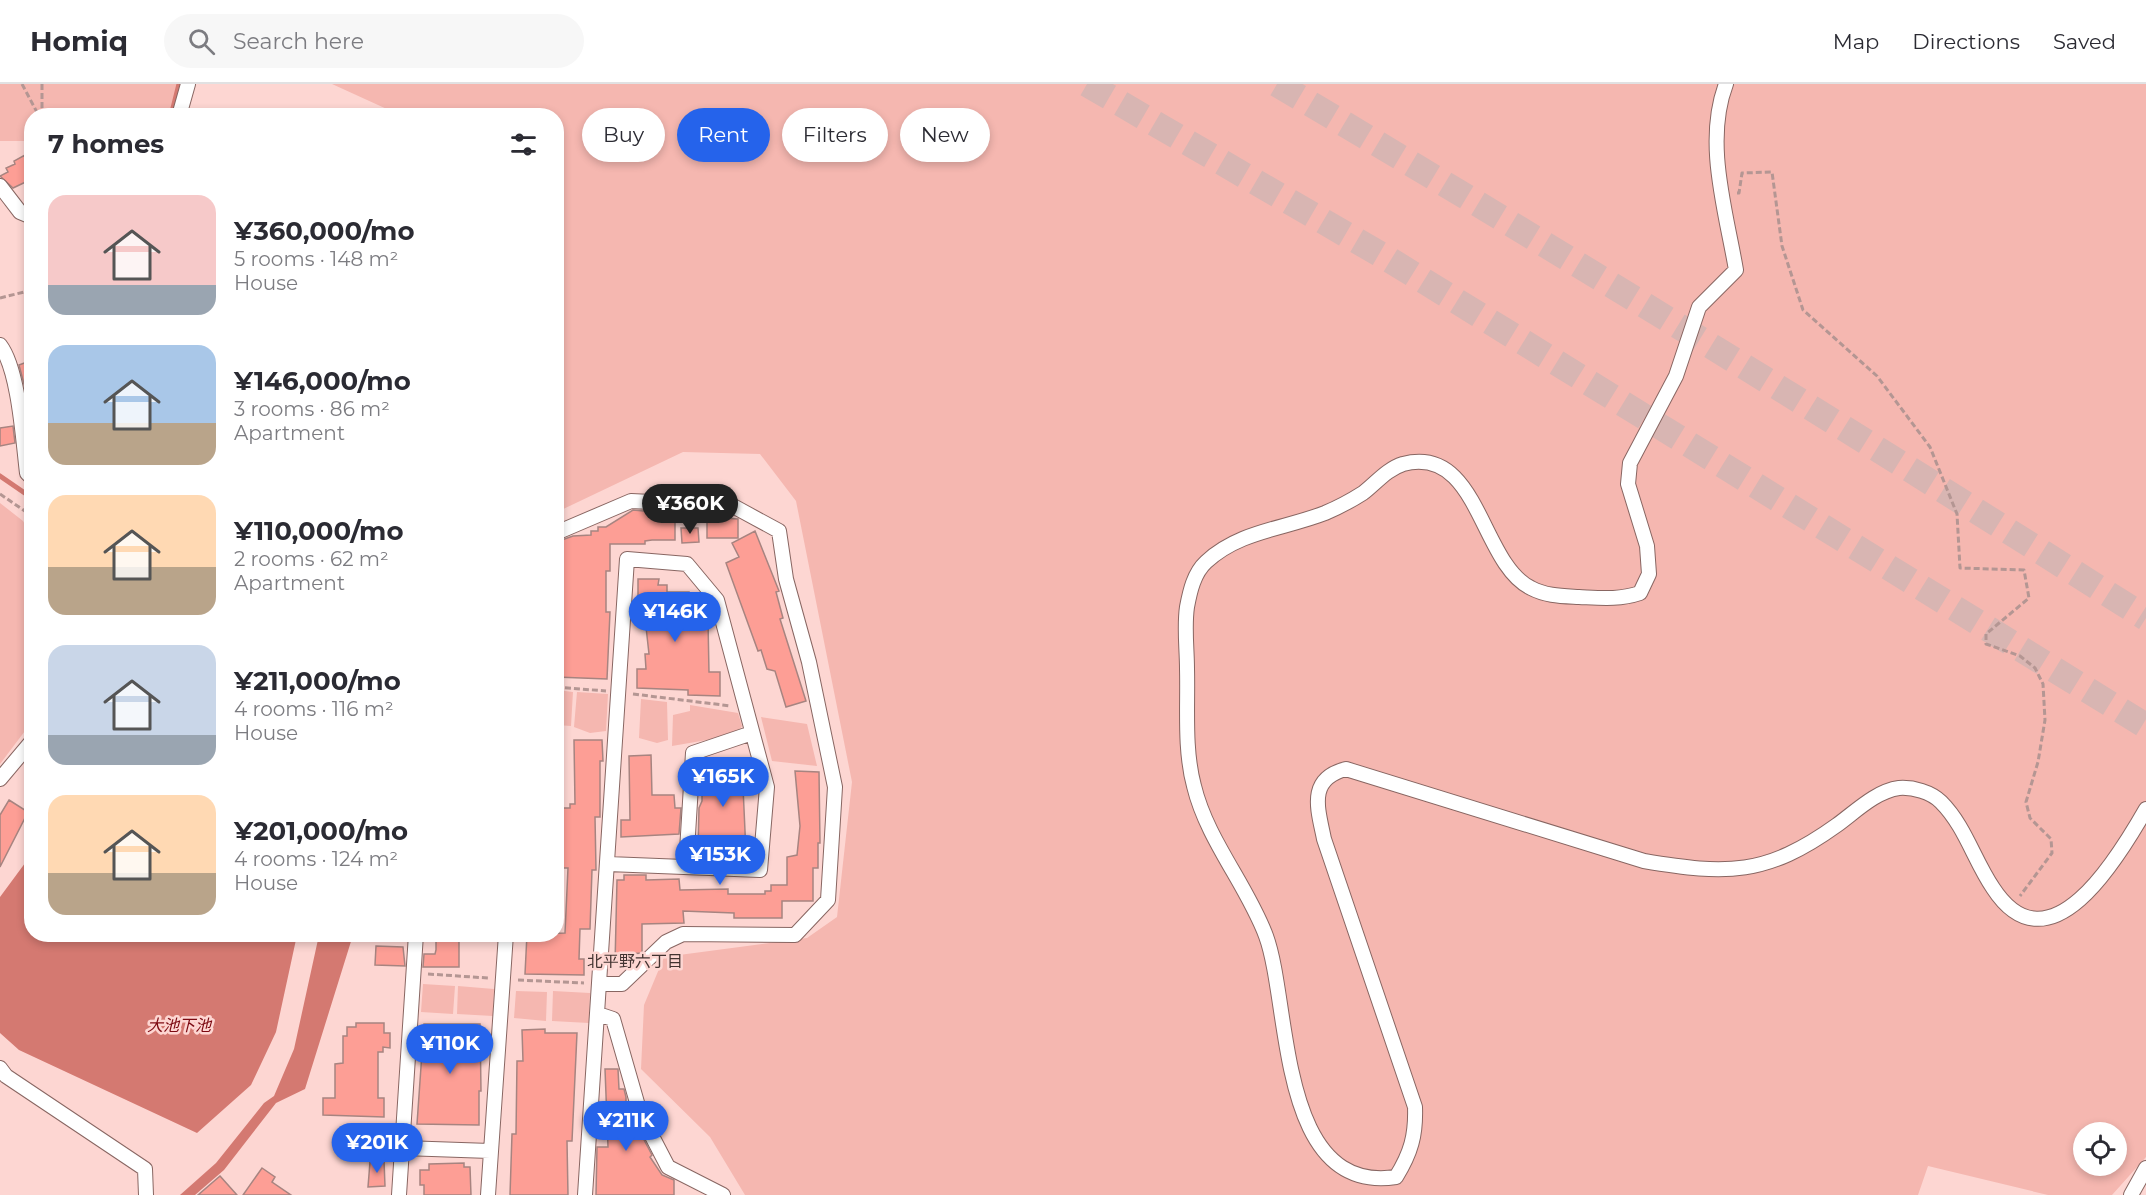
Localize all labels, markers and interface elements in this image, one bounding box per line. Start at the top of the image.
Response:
search box [164,14,584,68]
text: Homiq [30,24,128,58]
icon: search [185,25,218,58]
text: Search here [233,28,364,55]
text: Map [1833,29,1879,54]
text: Directions [1912,29,2020,54]
text: Saved [2053,29,2116,54]
chip: Buy [582,108,665,162]
chip: Rent [677,108,770,162]
chip: Filters [782,108,888,162]
chip: New [900,108,990,162]
text: 7 homes [48,128,164,160]
icon: filters [507,128,540,161]
text: ¥360,000/mo [234,215,415,247]
icon: home [96,219,168,291]
text: 5 rooms · 148 m² [234,247,398,271]
text: House [234,271,298,295]
text: ¥146,000/mo [234,365,411,397]
icon: home [96,369,168,441]
text: 3 rooms · 86 m² [234,397,390,421]
text: Apartment [234,421,345,445]
pin: ¥360K [648,484,732,535]
text: ¥360K [656,491,724,515]
text: ¥110,000/mo [234,515,403,547]
icon: home [96,519,168,591]
text: 2 rooms · 62 m² [234,547,389,571]
text: Apartment [234,571,345,595]
pin: ¥146K [633,592,717,643]
text: ¥146K [643,599,707,623]
text: ¥211,000/mo [234,665,401,697]
icon: home [96,669,168,741]
text: 4 rooms · 116 m² [234,697,394,721]
text: House [234,721,298,745]
pin: ¥165K [681,757,765,808]
text: ¥165K [692,764,754,788]
text: ¥201,000/mo [234,815,408,847]
icon: home [96,819,168,891]
pin: ¥153K [678,835,762,886]
text: ¥153K [689,842,751,866]
text: 4 rooms · 124 m² [234,847,398,871]
text: House [234,871,298,895]
district label: 北平野六丁目 [587,952,683,971]
water label: 大池下池 [147,1016,213,1035]
pin: ¥110K [408,1024,492,1075]
text: ¥110K [420,1031,480,1055]
pin: ¥211K [584,1101,668,1152]
text: ¥211K [598,1108,655,1132]
map controls [2073,1122,2127,1176]
button: locate [2073,1122,2127,1176]
pin: ¥201K [335,1123,419,1174]
text: ¥201K [346,1130,408,1154]

